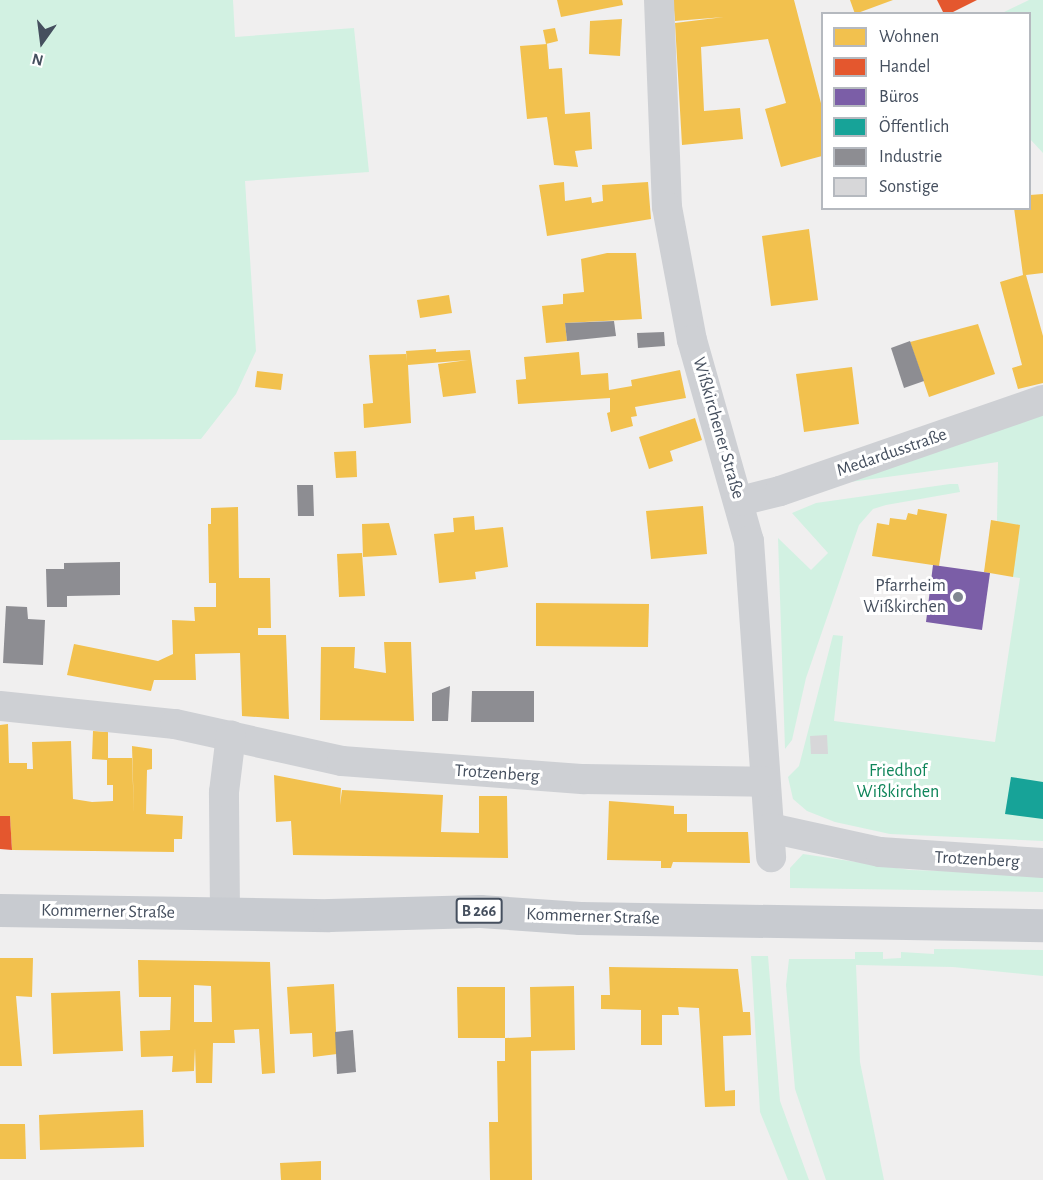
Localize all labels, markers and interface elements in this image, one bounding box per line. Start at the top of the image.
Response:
north arrow [12,12,72,72]
legend [821,12,1031,210]
text: Wohnen [879,28,939,46]
text: N [30,50,45,69]
text: Handel [879,58,930,76]
text: Büros [879,88,919,106]
text: Öffentlich [879,118,949,136]
text: Industrie [879,148,942,166]
text: Sonstige [879,178,939,196]
street label: Wißkirchener Straße [687,355,749,501]
street label: Medardusstraße [834,424,950,482]
place label: Pfarrheim Wißkirchen [863,576,946,618]
marker: Pfarrheim Wißkirchen [951,590,965,604]
street label: Trotzenberg [454,760,540,788]
park label: Friedhof Wißkirchen [857,761,939,804]
street label: Trotzenberg [934,847,1020,873]
road number: B 266 [455,898,503,924]
street label: Kommerner Straße [41,900,175,924]
street label: Kommerner Straße [526,904,660,930]

